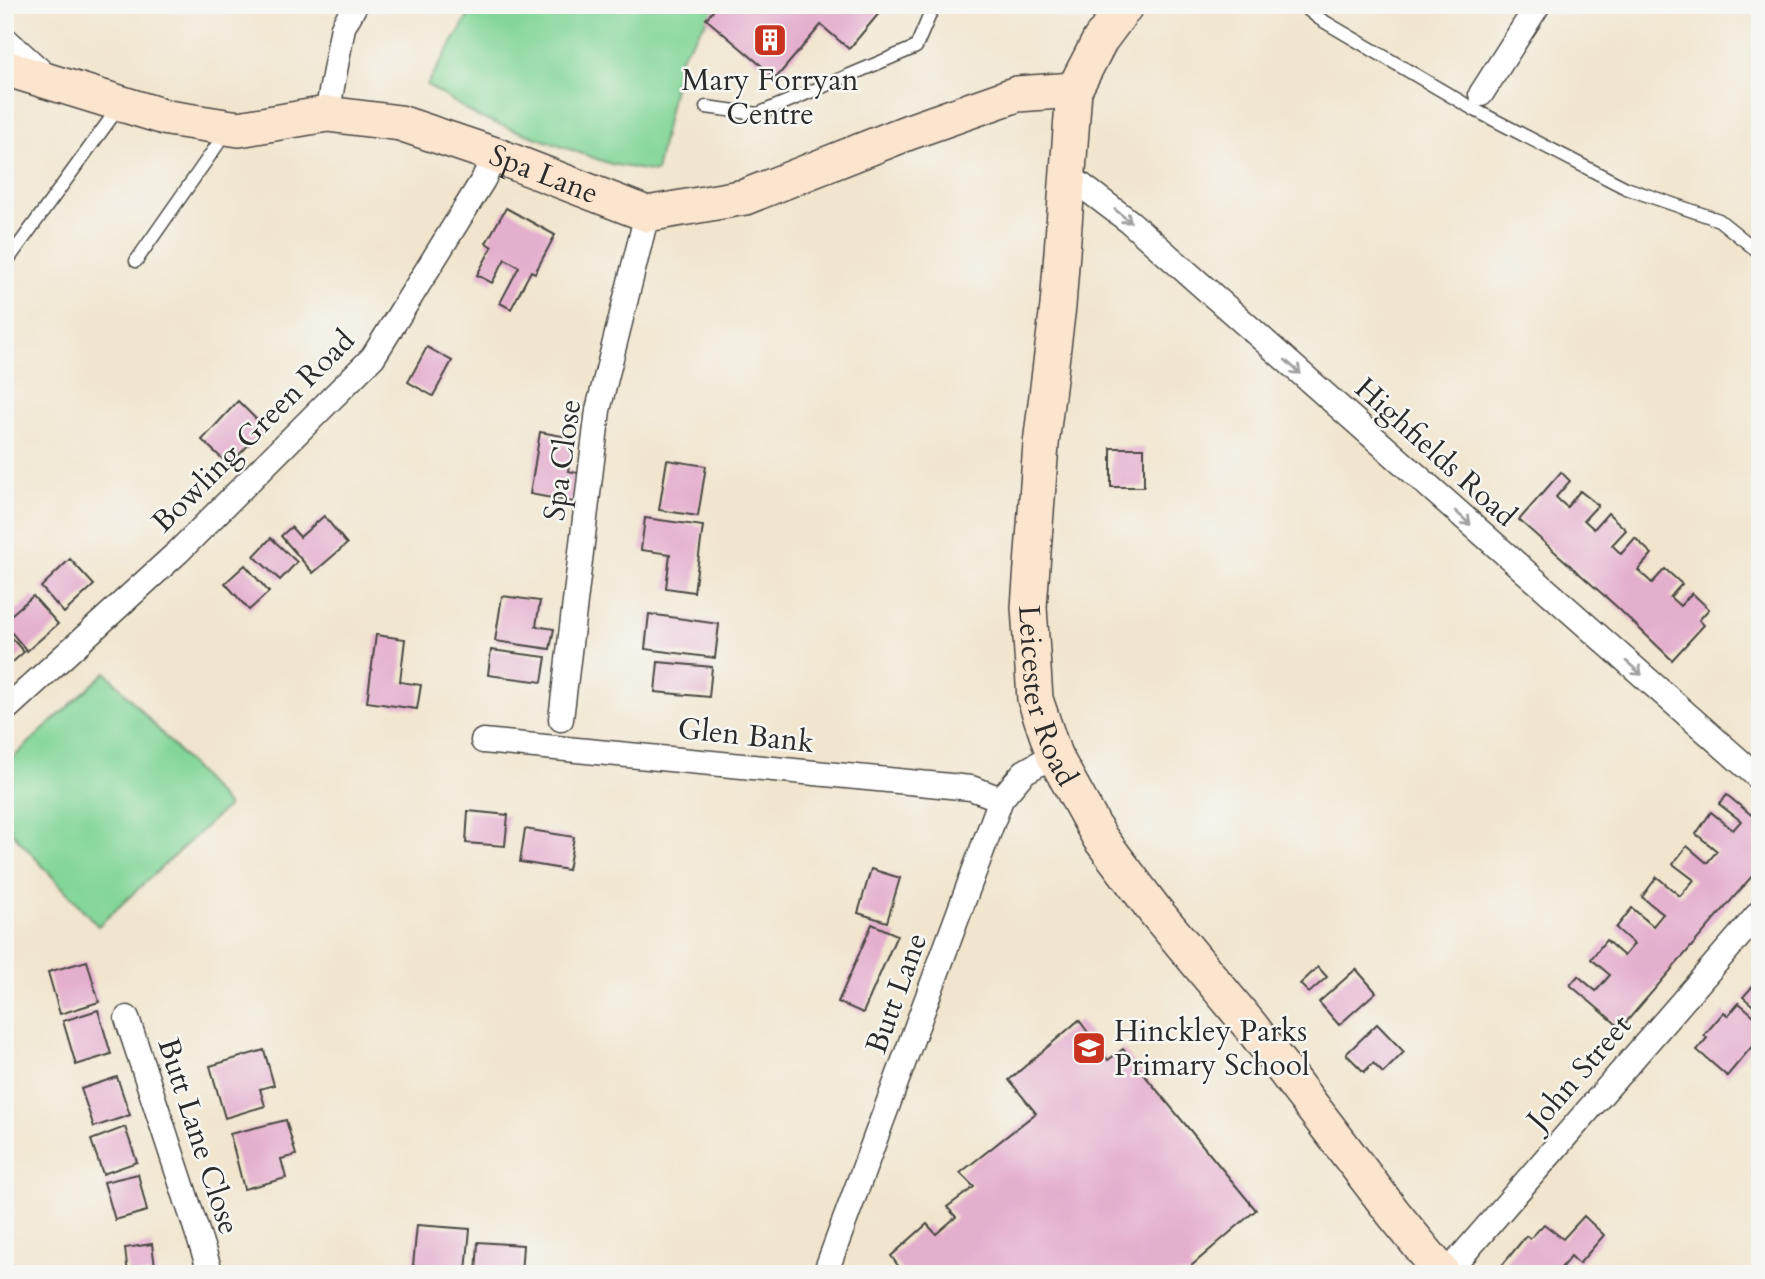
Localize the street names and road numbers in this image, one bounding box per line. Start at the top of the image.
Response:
street label: Spa Lane [483,135,604,214]
street label: Bowling Green Road [143,321,364,542]
street label: Highfields Road [1346,369,1526,536]
street label: Spa Close [534,397,591,524]
street label: Leicester Road [1008,604,1087,794]
street label: Glen Bank [676,708,816,763]
street label: Butt Lane [856,927,937,1059]
street label: John Street [1515,1006,1641,1142]
street label: Butt Lane Close [147,1033,250,1240]

